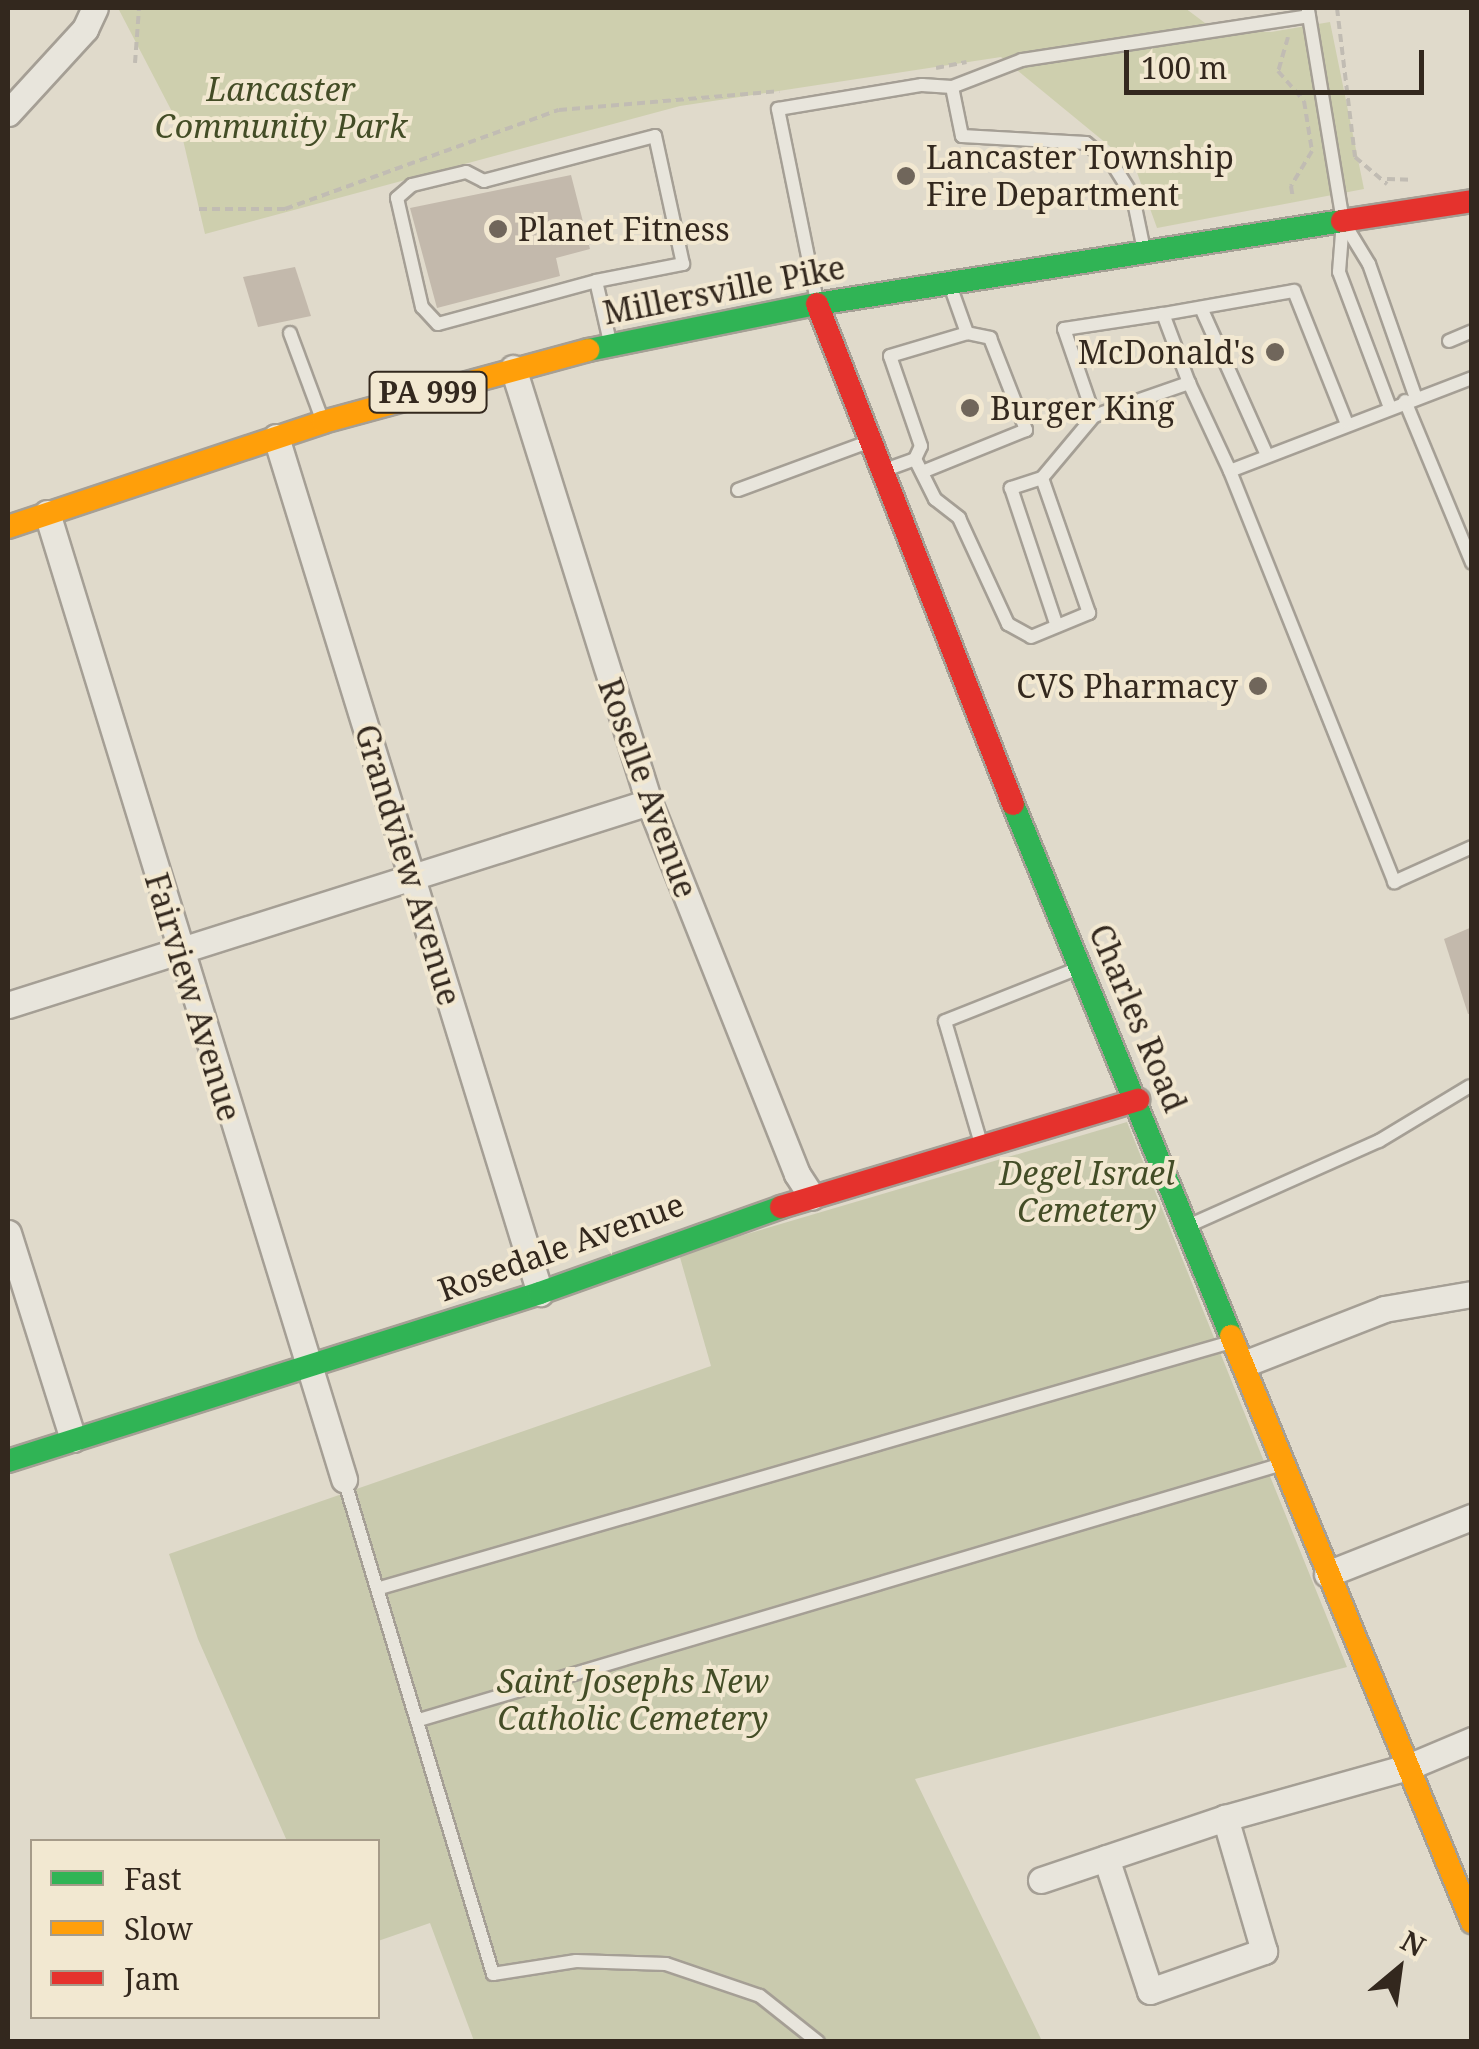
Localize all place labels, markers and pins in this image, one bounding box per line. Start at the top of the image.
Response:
place label: Lancaster Township Fire Department [926,139,1234,214]
marker: Lancaster Township Fire Department [895,165,917,187]
place label: Planet Fitness [518,210,730,248]
marker: Planet Fitness [487,218,509,240]
place label: McDonald's [1078,333,1255,371]
marker: McDonald's [1264,341,1286,363]
place label: Burger King [990,389,1175,427]
marker: Burger King [959,397,981,419]
place label: CVS Pharmacy [1016,667,1238,705]
marker: CVS Pharmacy [1247,675,1269,697]

